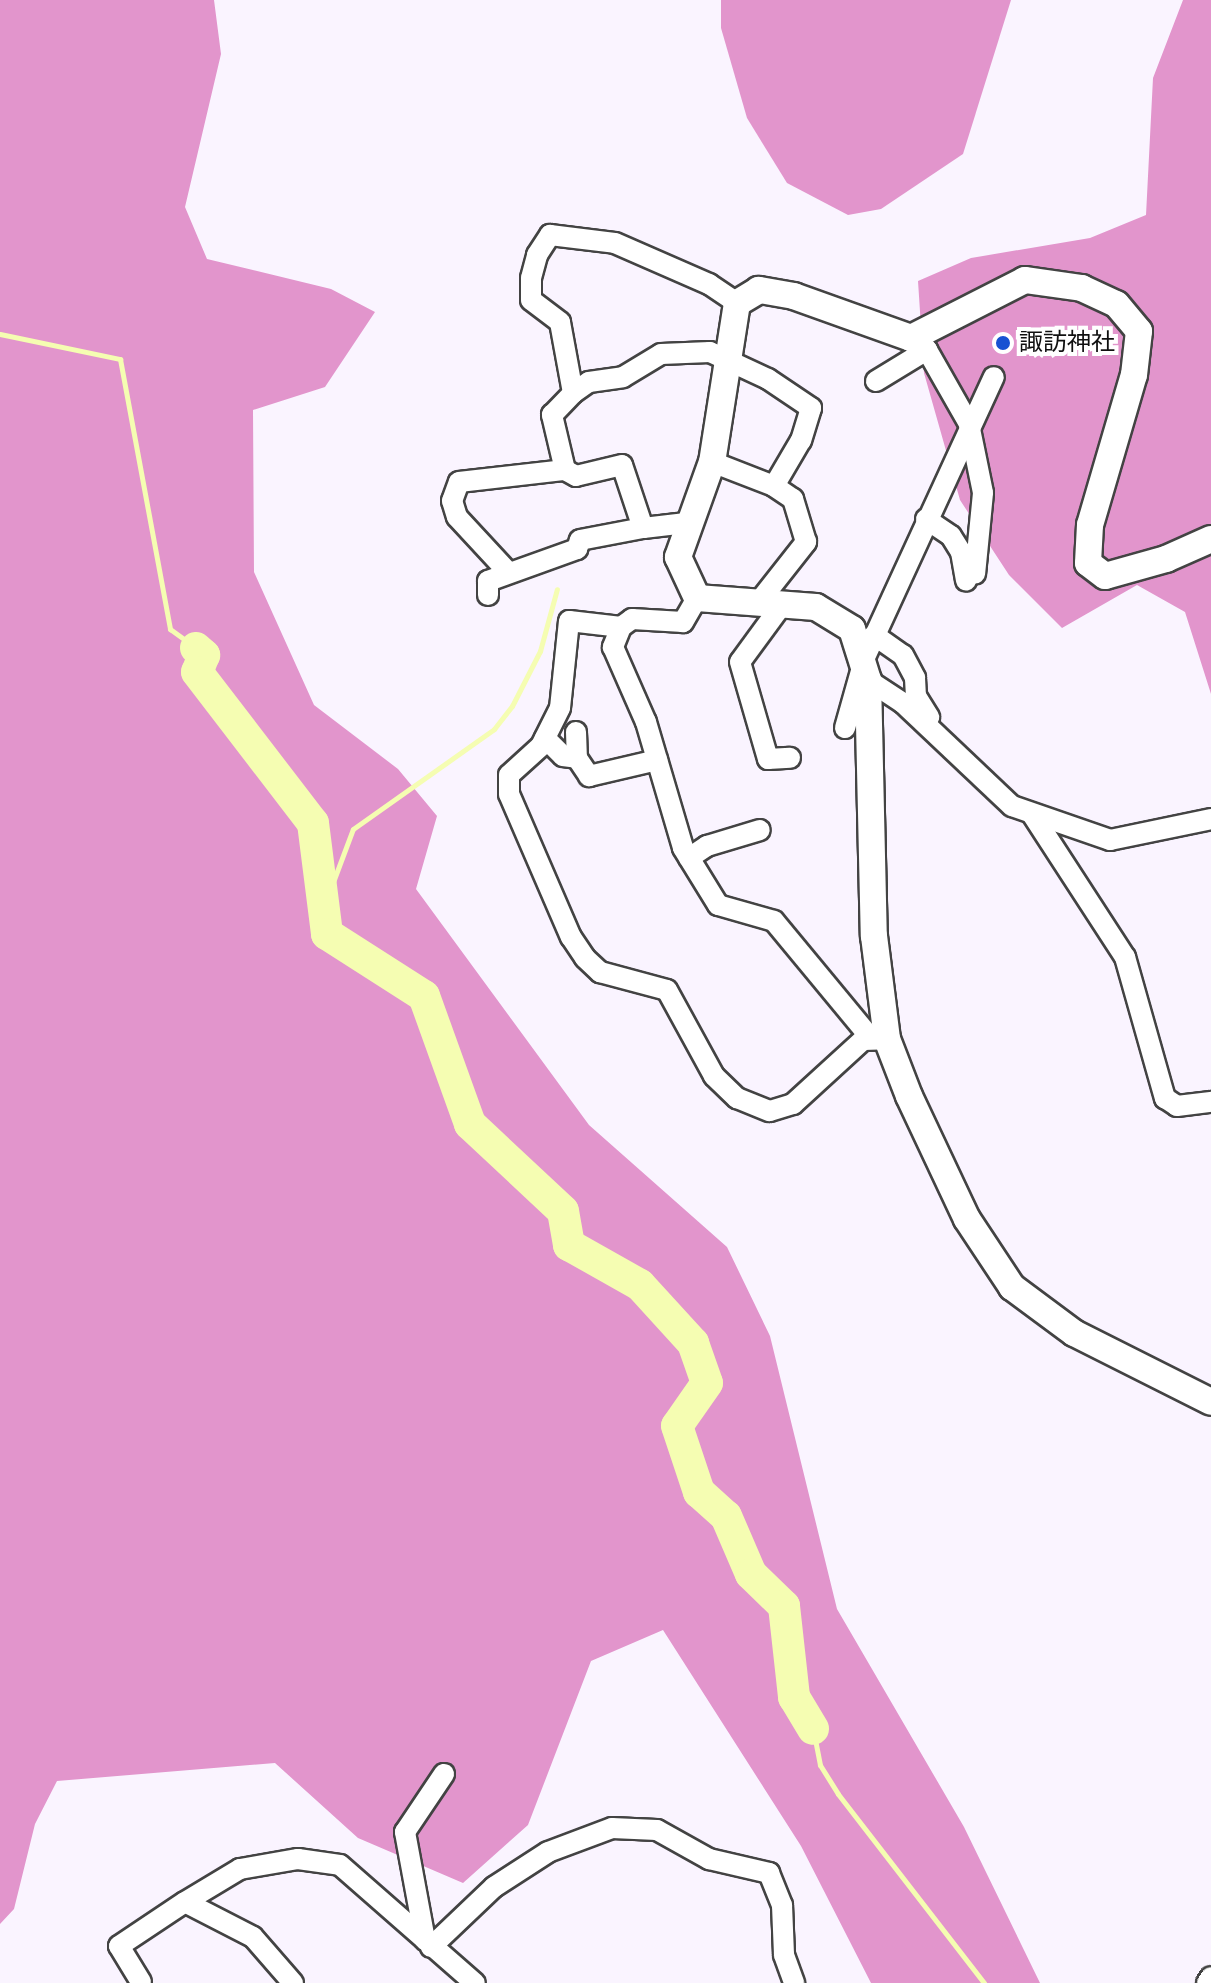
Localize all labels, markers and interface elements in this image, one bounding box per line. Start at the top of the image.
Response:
place label: 諏訪神社 [1019,329,1115,357]
marker: 諏訪神社 [994,334,1012,352]

